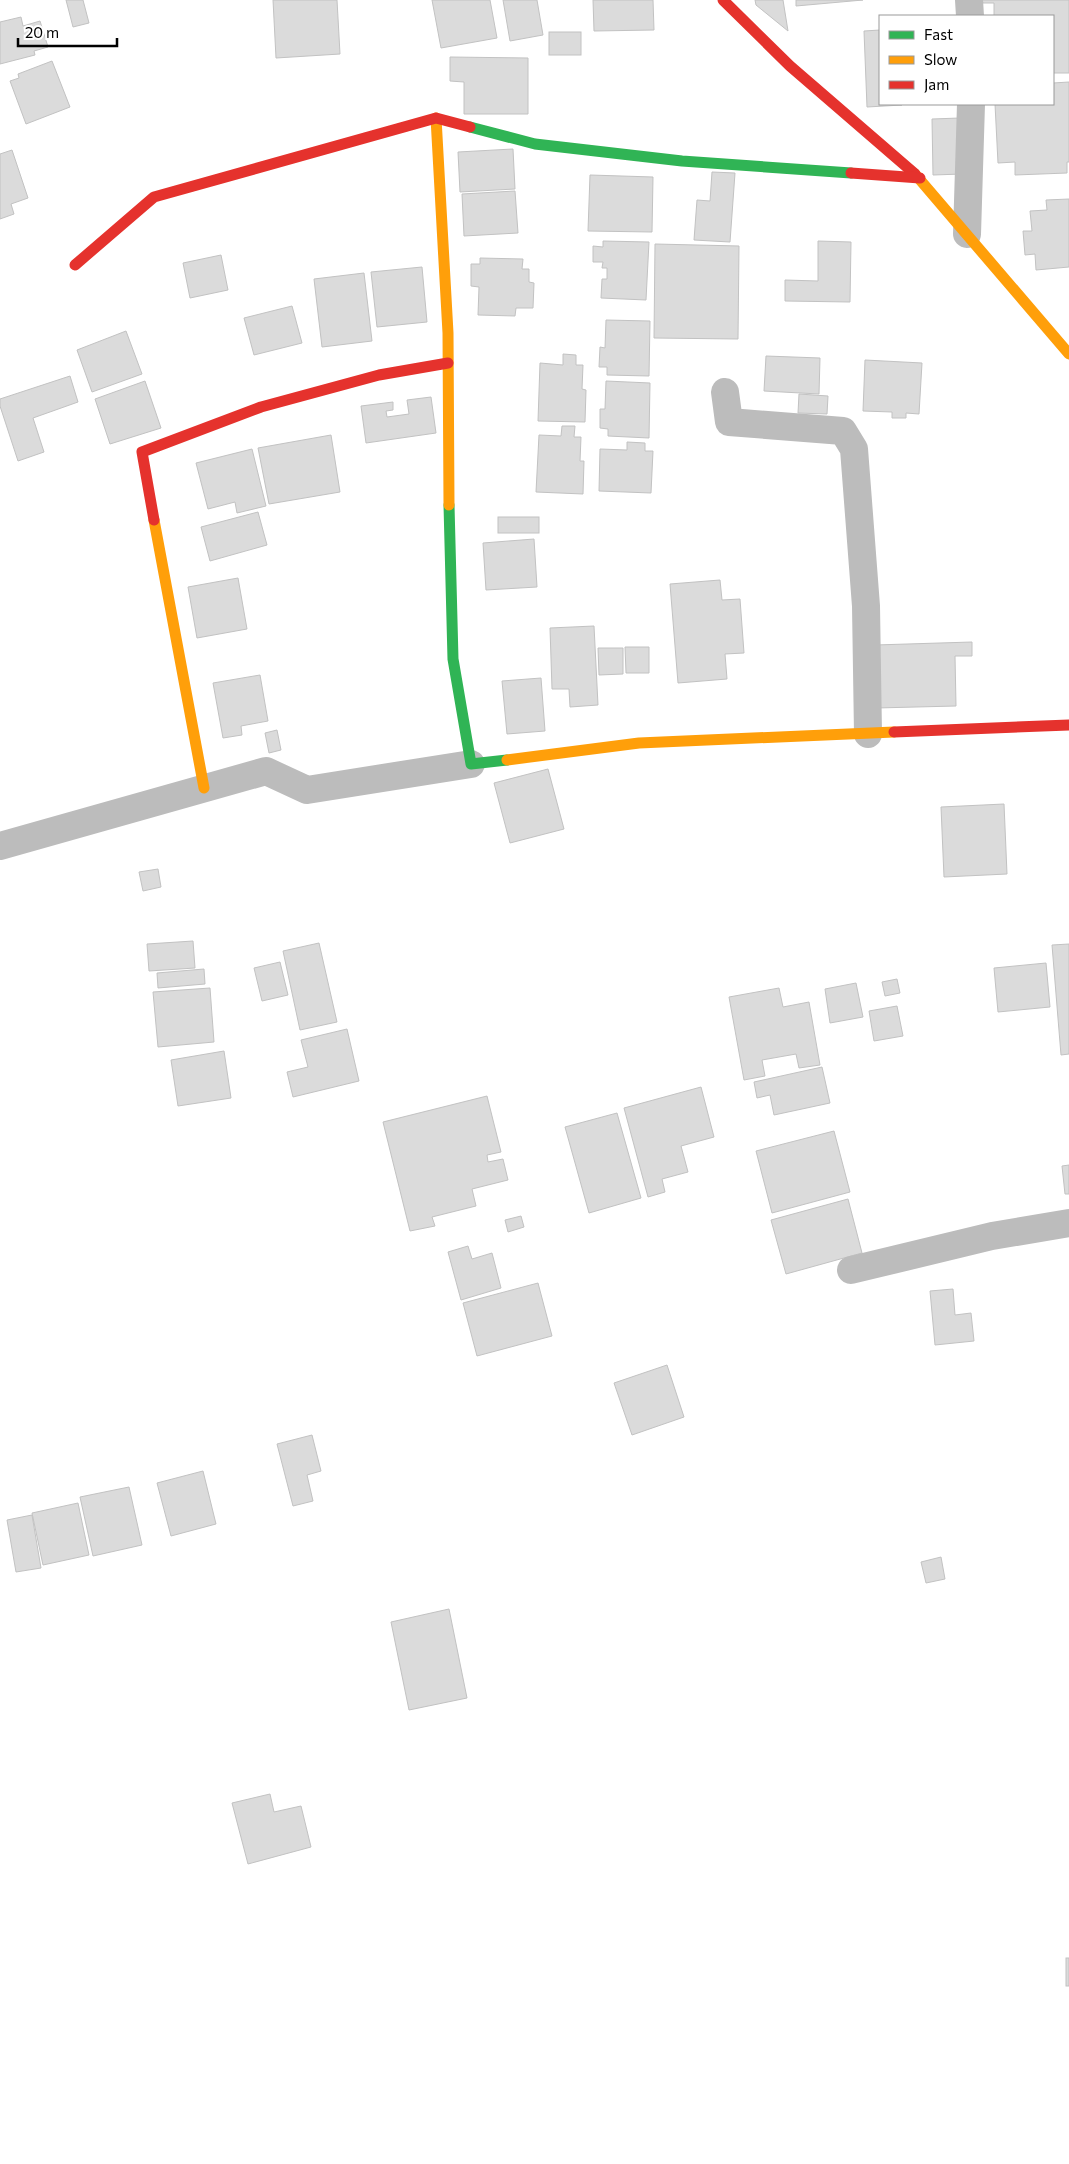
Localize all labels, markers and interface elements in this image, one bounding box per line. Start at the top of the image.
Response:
scale bar [18,15,116,47]
legend [879,15,1054,105]
text: 20 m [25,23,59,41]
text: Fast [924,25,953,43]
text: Slow [924,50,957,68]
text: Jam [924,75,949,93]

